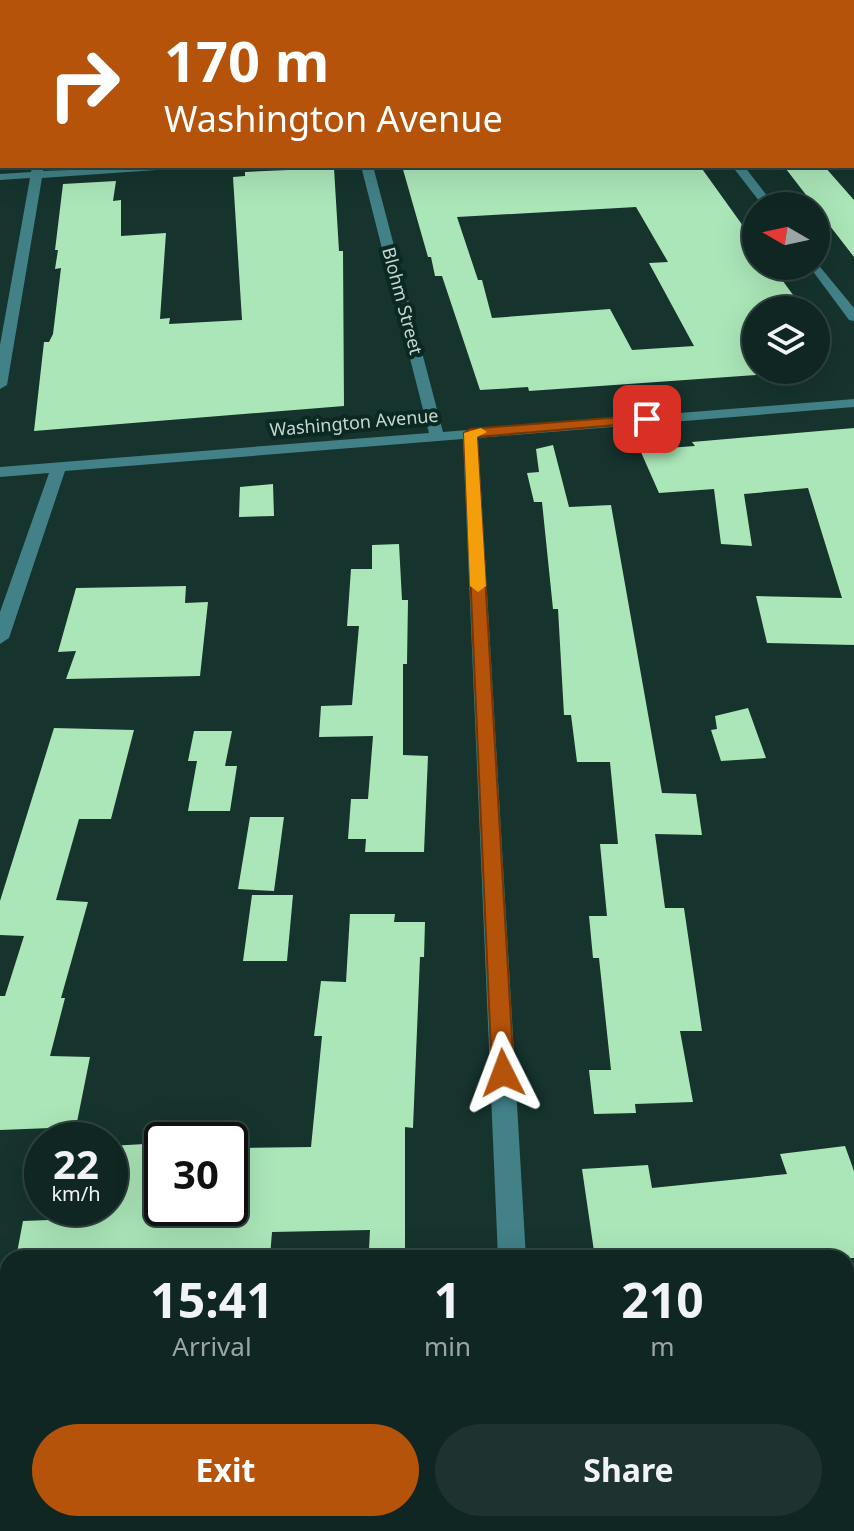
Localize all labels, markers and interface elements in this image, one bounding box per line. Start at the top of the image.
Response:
text: 170 m [164,22,329,98]
icon: right [32,32,136,136]
text: Washington Avenue [164,94,503,143]
north arrow [742,192,830,280]
map controls [742,192,830,384]
street label: Blohm Street [377,244,429,358]
button: layers [742,296,830,384]
pin [613,385,681,453]
icon: arrive [625,397,669,441]
street label: Washington Avenue [268,403,439,441]
position arrow [461,1031,545,1115]
speed limit sign: 30 [144,1122,248,1226]
text: 22 [53,1136,99,1191]
text: km/h [51,1180,101,1207]
text: 15:41 [150,1267,274,1332]
text: 1 [434,1267,461,1332]
text: 210 [621,1267,704,1332]
text: Arrival [172,1328,252,1364]
text: min [424,1328,471,1364]
text: m [650,1328,675,1364]
button: Exit [32,1424,419,1516]
button: Share [435,1424,822,1516]

